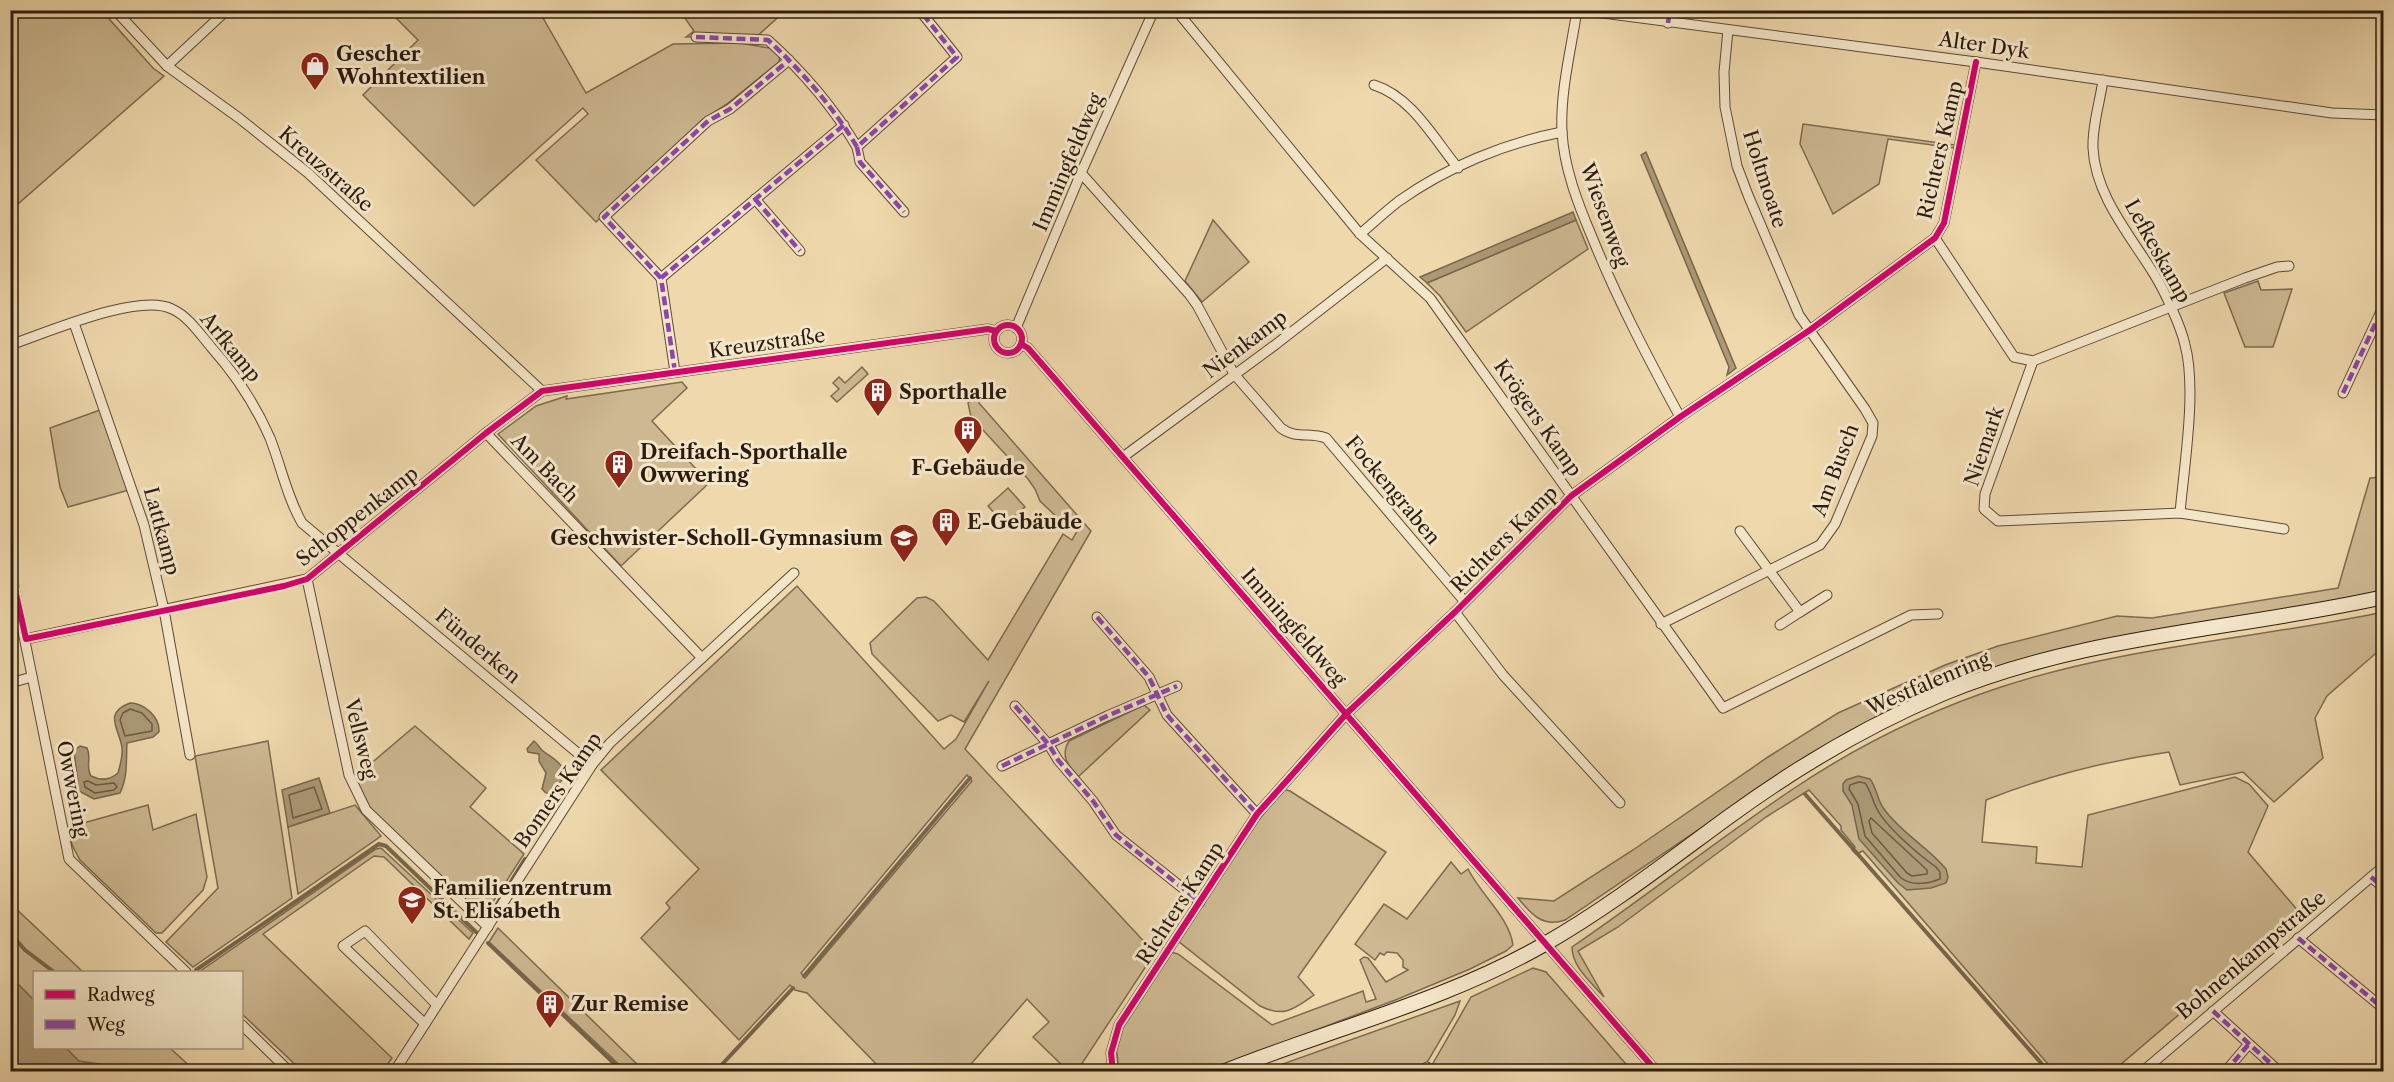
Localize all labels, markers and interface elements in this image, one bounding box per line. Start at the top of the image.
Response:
street label: Alter Dyk [1936,27,2032,63]
place label: Gescher Wohntextilien [335,42,486,89]
shop icon: Gescher Wohntextilien [299,50,331,92]
street label: Richters Kamp [1912,78,1968,222]
street label: Immingfeldweg [1028,89,1108,235]
street label: Kreuzstraße [274,121,378,217]
street label: Holtmoate [1738,127,1792,231]
street label: Wiesenweg [1575,159,1635,271]
street label: Lefkeskamp [2120,195,2196,307]
street label: Nienkamp [1198,305,1292,383]
street label: Arfkamp [195,306,266,387]
street label: Kreuzstraße [707,323,827,363]
street label: Krögers Kamp [1489,355,1587,481]
building icon: Sporthalle [862,376,894,418]
place label: Sporthalle [899,380,1007,404]
street label: Niemark [1959,402,2009,489]
building icon: F-Gebäude [952,414,984,456]
street label: Am Busch [1806,420,1864,520]
street label: Am Bach [506,428,584,508]
street label: Fockengraben [1341,431,1446,550]
place label: Dreifach-Sporthalle Owwering [640,440,848,487]
building icon: Dreifach-Sporthalle Owwering [603,448,635,490]
place label: F-Gebäude [911,456,1025,480]
street label: Schoppenkamp [291,461,423,571]
street label: Richters Kamp [1445,480,1563,598]
street label: Lattkamp [139,484,185,578]
building icon: E-Gebäude [930,506,962,548]
place label: E-Gebäude [967,510,1082,534]
school or university icon: Geschwister-Scholl-Gymnasium [888,522,920,564]
place label: Geschwister-Scholl-Gymnasium [550,526,883,550]
street label: Immingfeldweg [1236,563,1352,691]
street label: Fünderken [431,603,526,689]
street label: Westfalenring [1862,646,1994,720]
street label: Vellsweg [339,695,383,782]
street label: Bomers Kamp [509,728,607,852]
street label: Owwering [52,739,94,840]
street label: Richters Kamp [1131,837,1229,969]
place label: Familienzentrum St. Elisabeth [433,876,612,923]
school or university icon: Familienzentrum St. Elisabeth [396,884,428,926]
street label: Bohnenkampstraße [2172,886,2330,1024]
legend [33,971,243,1049]
text: Radweg [87,984,155,1006]
building icon: Zur Remise [534,988,566,1030]
place label: Zur Remise [571,992,689,1016]
text: Weg [86,1014,125,1036]

